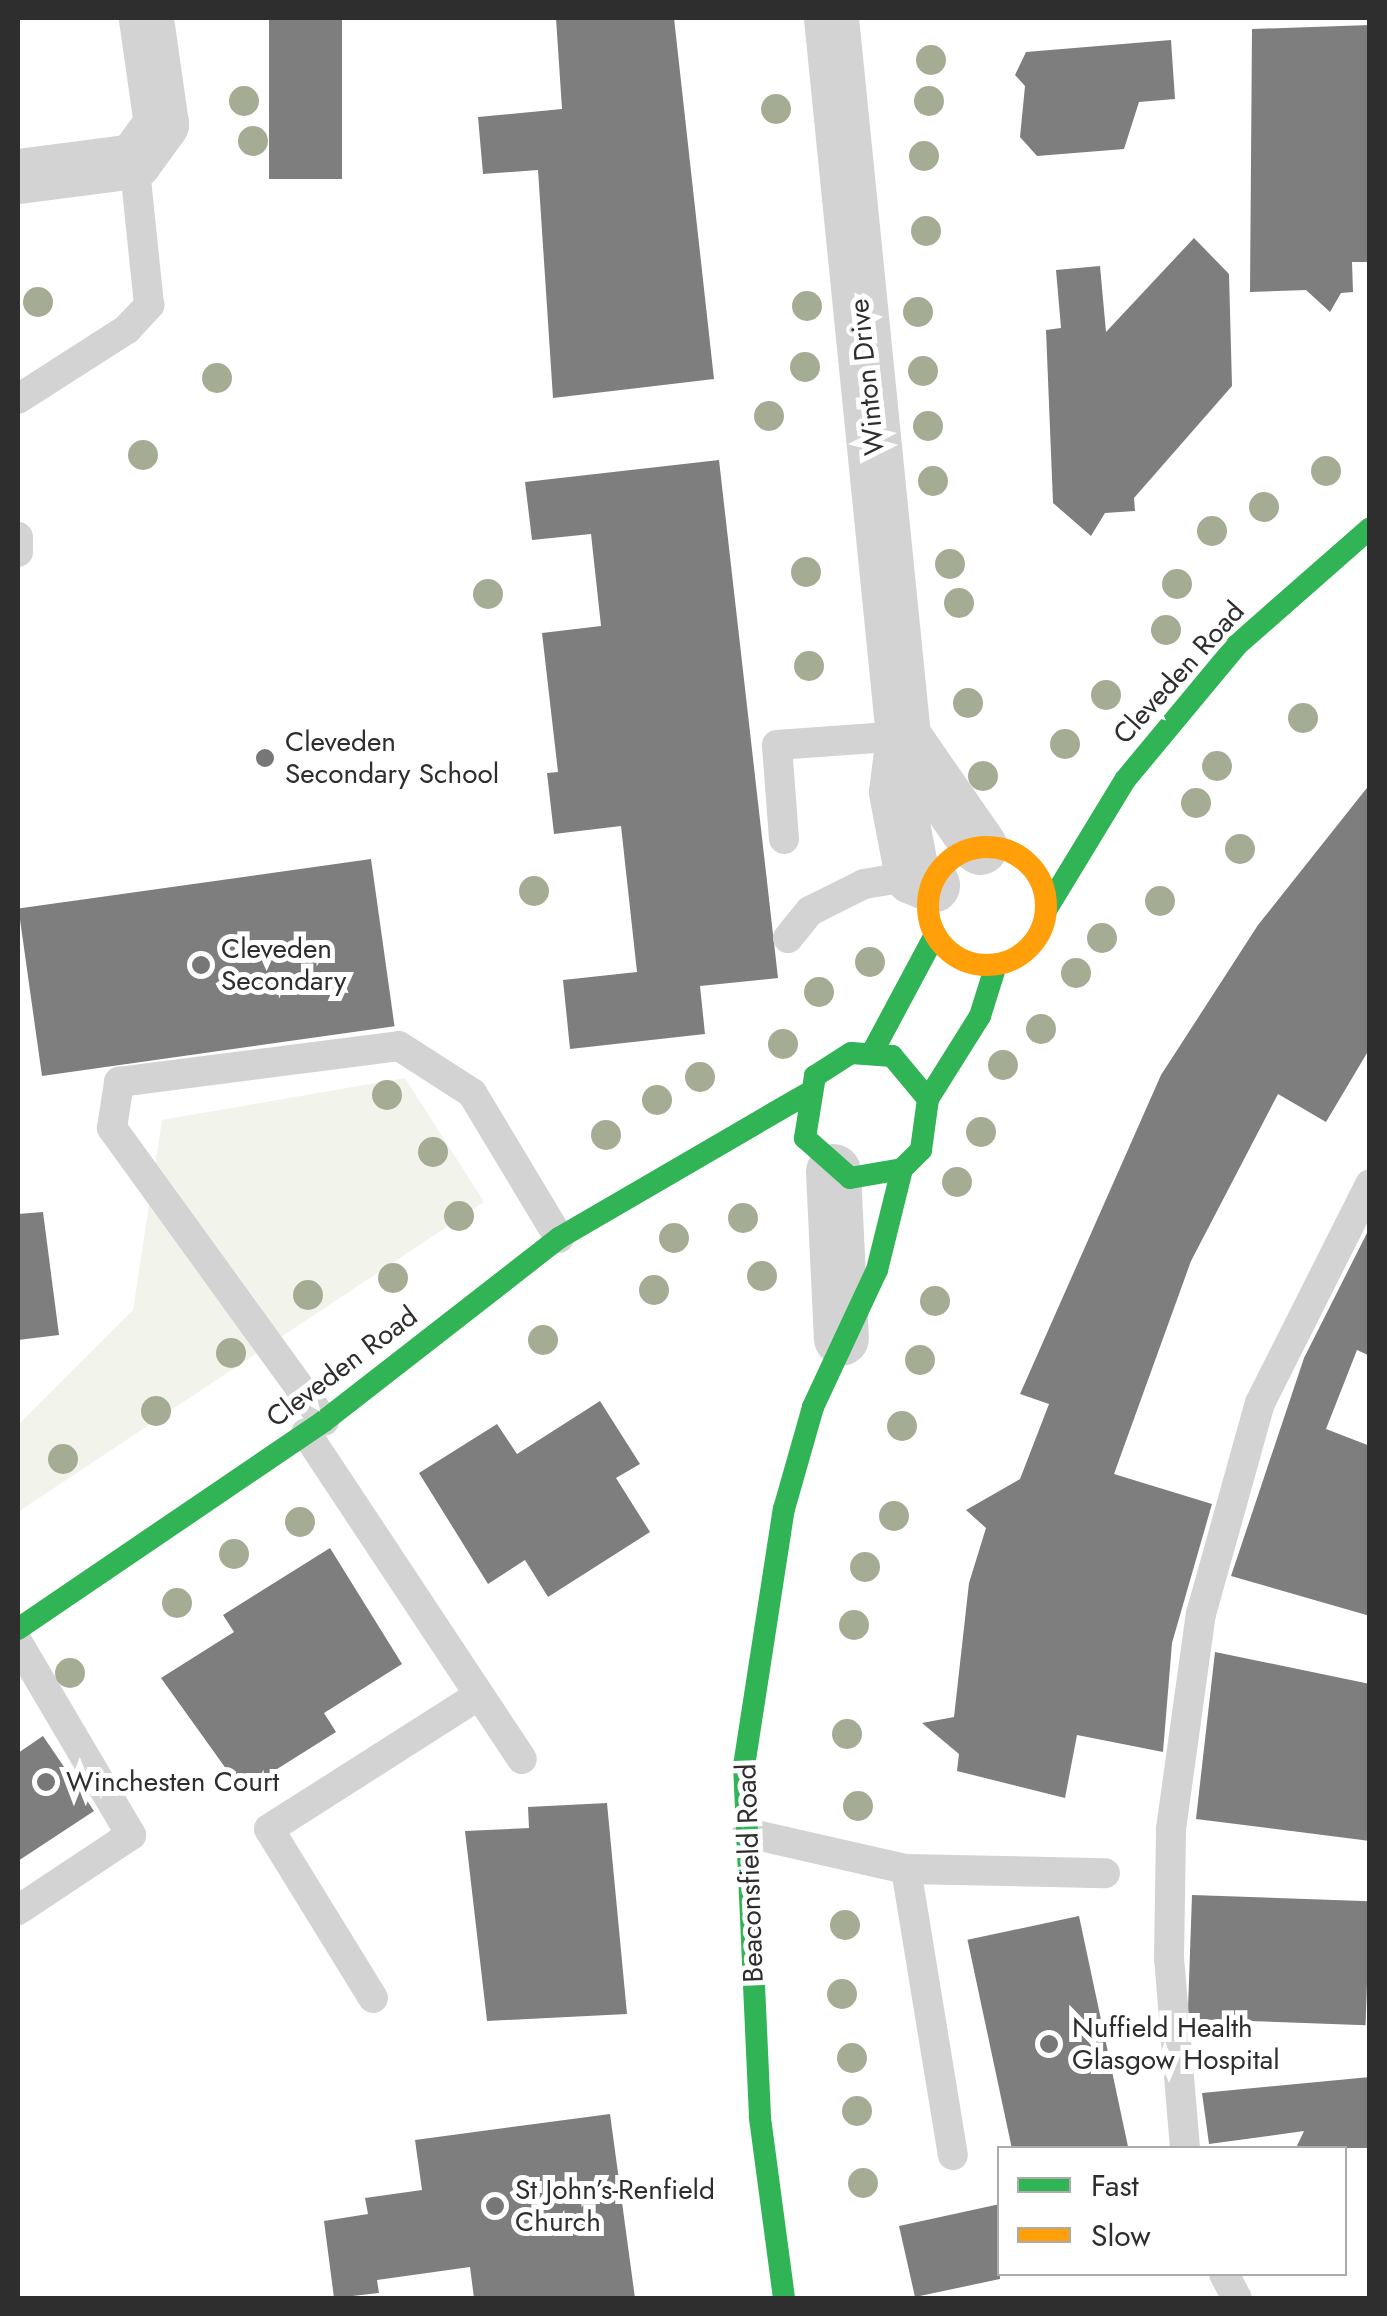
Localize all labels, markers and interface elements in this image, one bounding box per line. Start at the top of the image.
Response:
street label: Winton Drive [842,297,892,457]
street label: Cleveden Road [1106,595,1252,751]
place label: Cleveden Secondary School [285,725,499,791]
marker: Cleveden Secondary School [254,747,276,769]
place label: Cleveden Secondary [221,932,346,998]
marker: Cleveden Secondary [190,954,212,976]
street label: Cleveden Road [260,1299,424,1435]
street label: Beaconsfield Road [729,1763,771,1983]
place label: Winchesten Court [66,1765,279,1799]
marker: Winchesten Court [35,1771,57,1793]
place label: Nuffield Health Glasgow Hospital [1072,2011,1280,2077]
marker: Nuffield Health Glasgow Hospital [1036,2031,1062,2057]
legend [997,2146,1347,2276]
text: Fast [1091,2164,1139,2207]
place label: St John’s-Renfield Church [515,2173,715,2239]
marker: St John’s-Renfield Church [484,2195,506,2217]
text: Slow [1091,2214,1151,2257]

